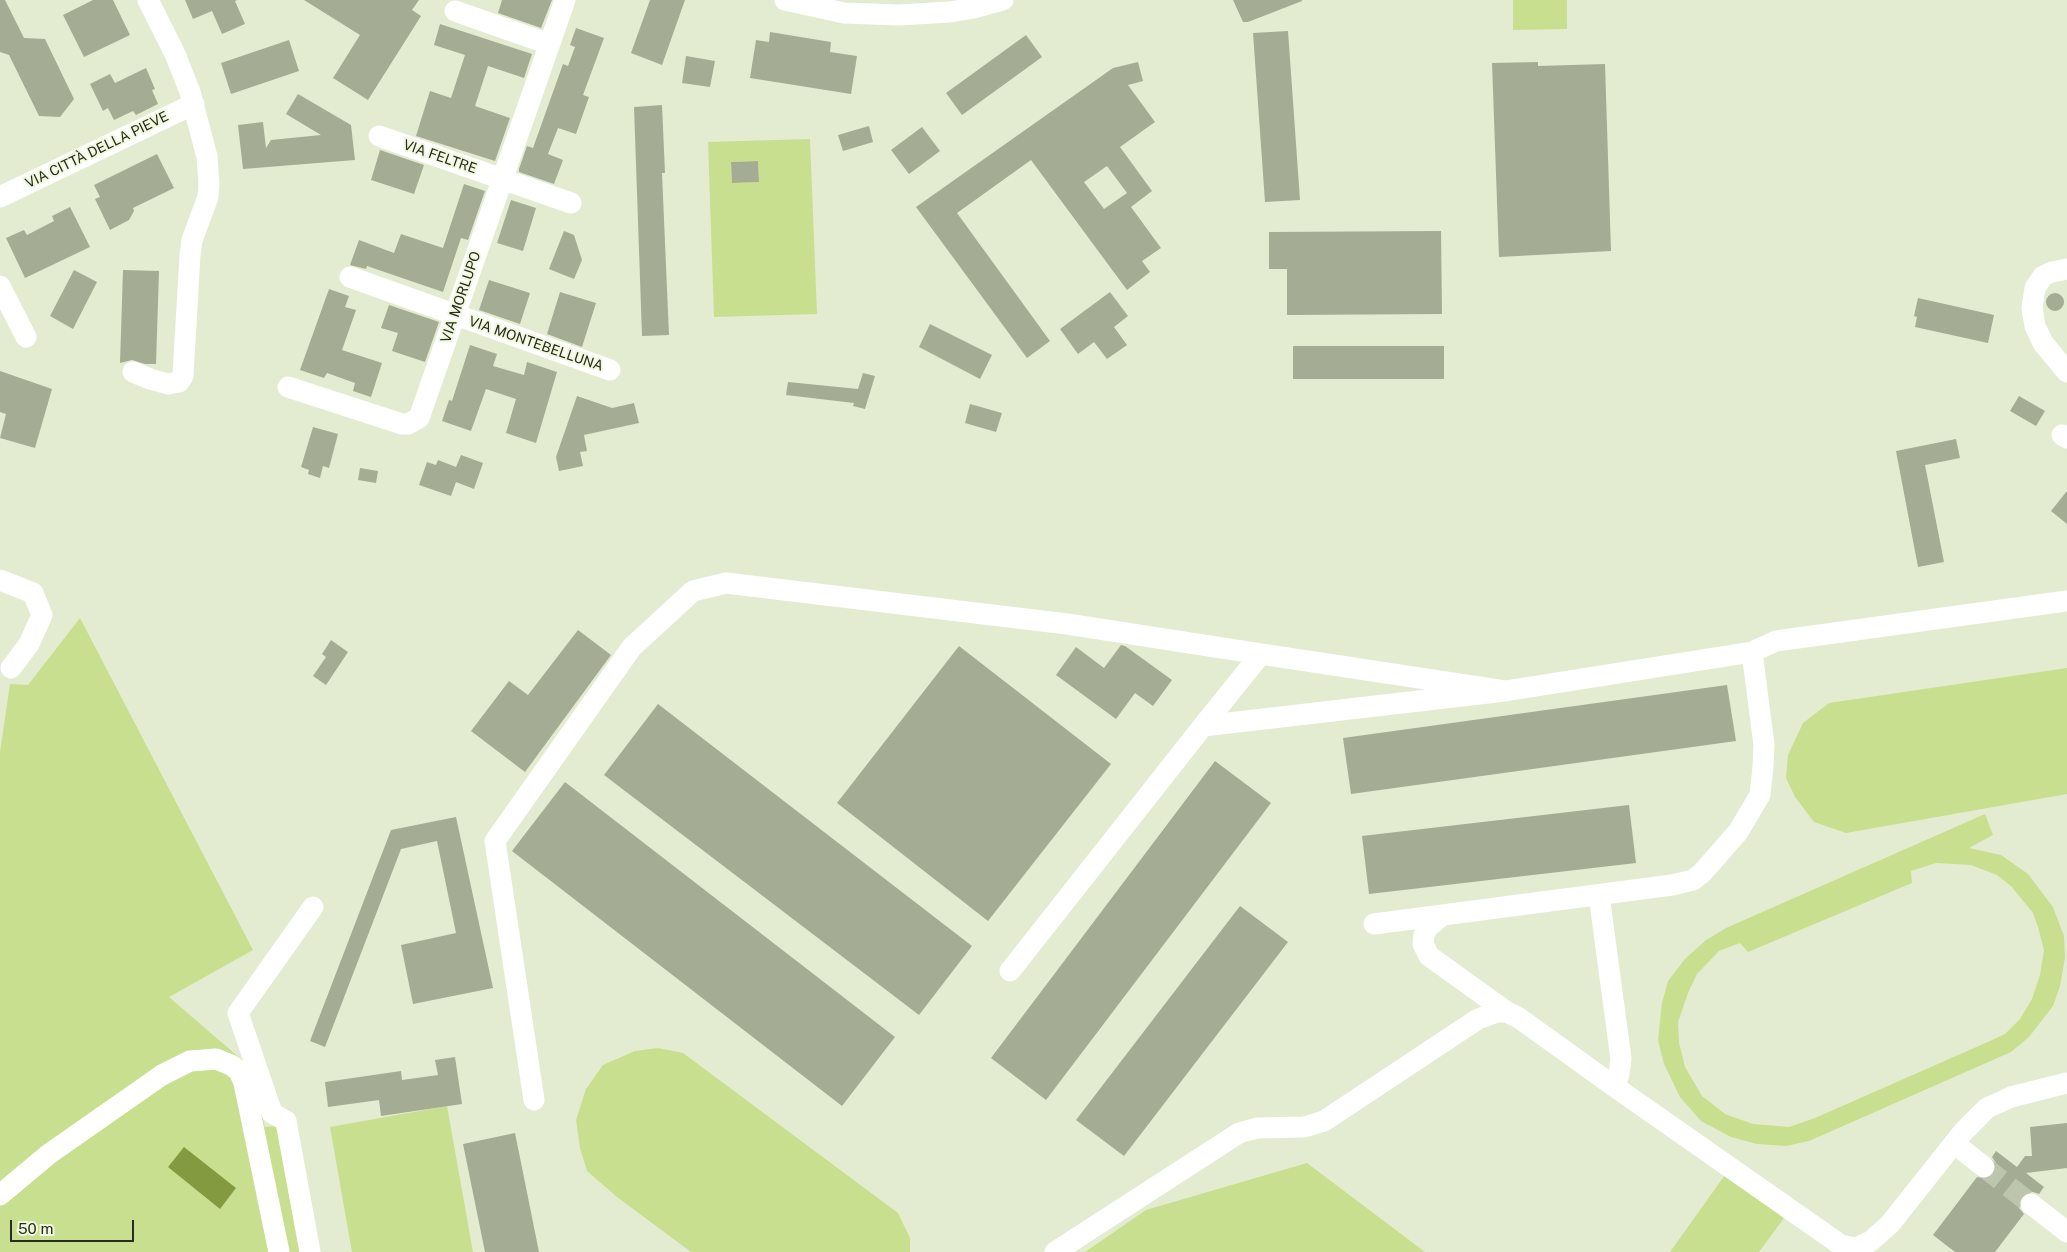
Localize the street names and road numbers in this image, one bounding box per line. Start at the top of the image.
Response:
street label: VIA CITTÀ DELLA PIEVE [23,108,171,192]
street label: VIA FELTRE [401,137,479,177]
street label: VIA MORLUPO [437,249,485,345]
street label: VIA MONTEBELLUNA [466,313,606,375]

